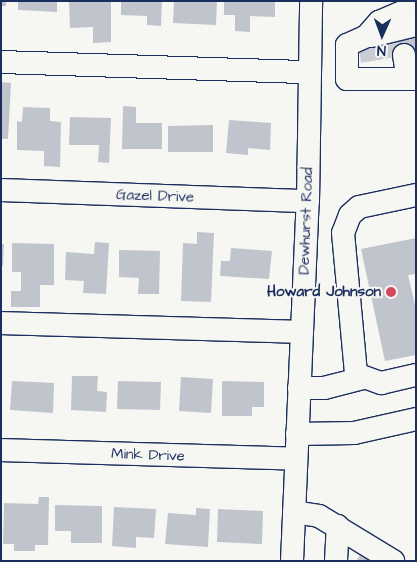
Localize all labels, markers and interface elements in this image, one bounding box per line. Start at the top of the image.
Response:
north arrow [357,10,407,60]
text: N [377,40,386,60]
street label: Dewhurst Road [295,167,317,275]
street label: Gazel Drive [116,186,194,206]
place label: Howard Johnson [267,283,381,301]
marker: Howard Johnson [385,286,397,298]
street label: Mink Drive [111,445,185,465]

